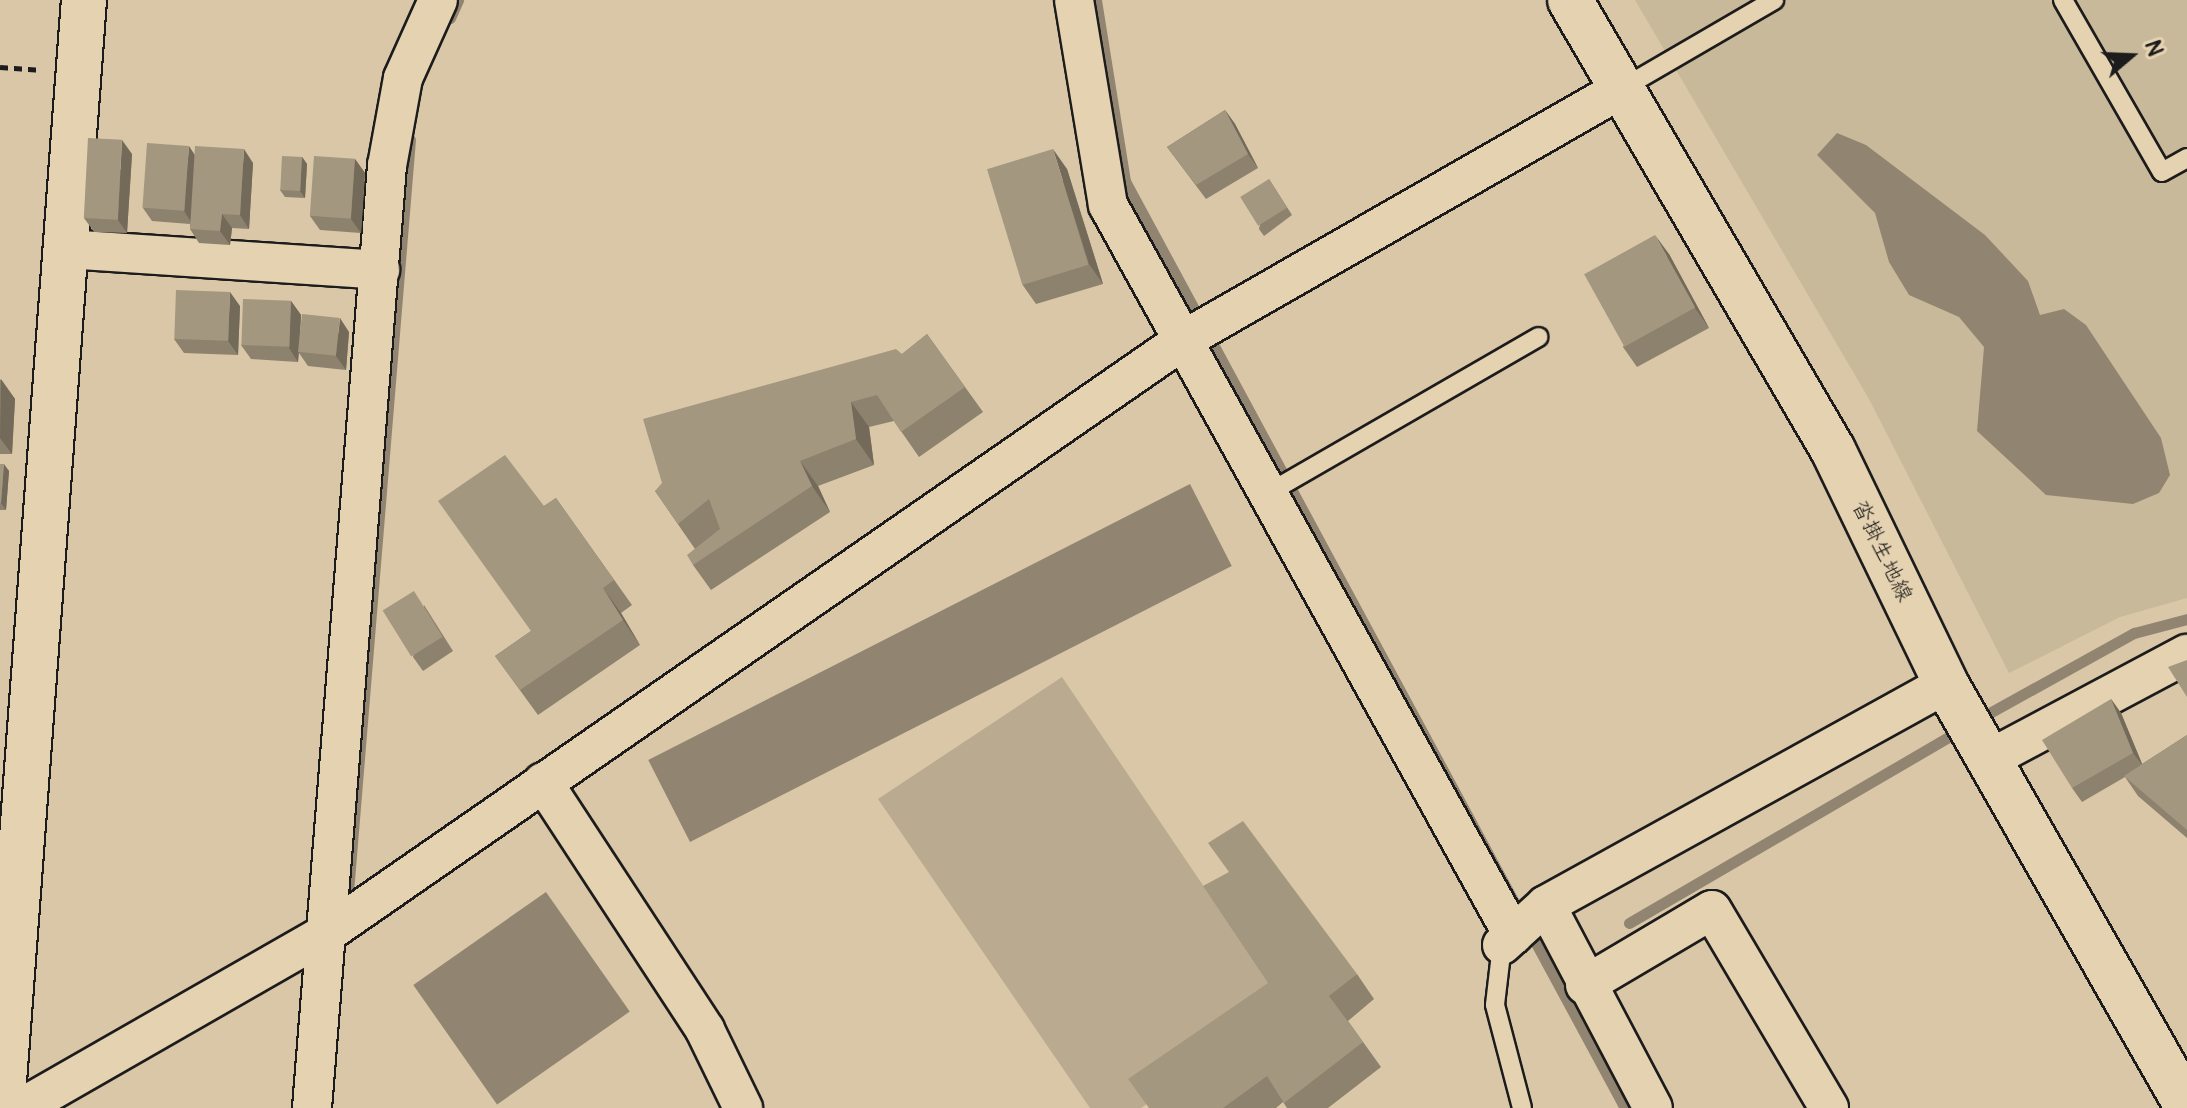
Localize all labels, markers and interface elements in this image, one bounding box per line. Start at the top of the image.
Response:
north arrow [2091,16,2171,96]
text: N [2138,37,2169,60]
street label: 沓掛生地線 [1846,496,1918,606]

